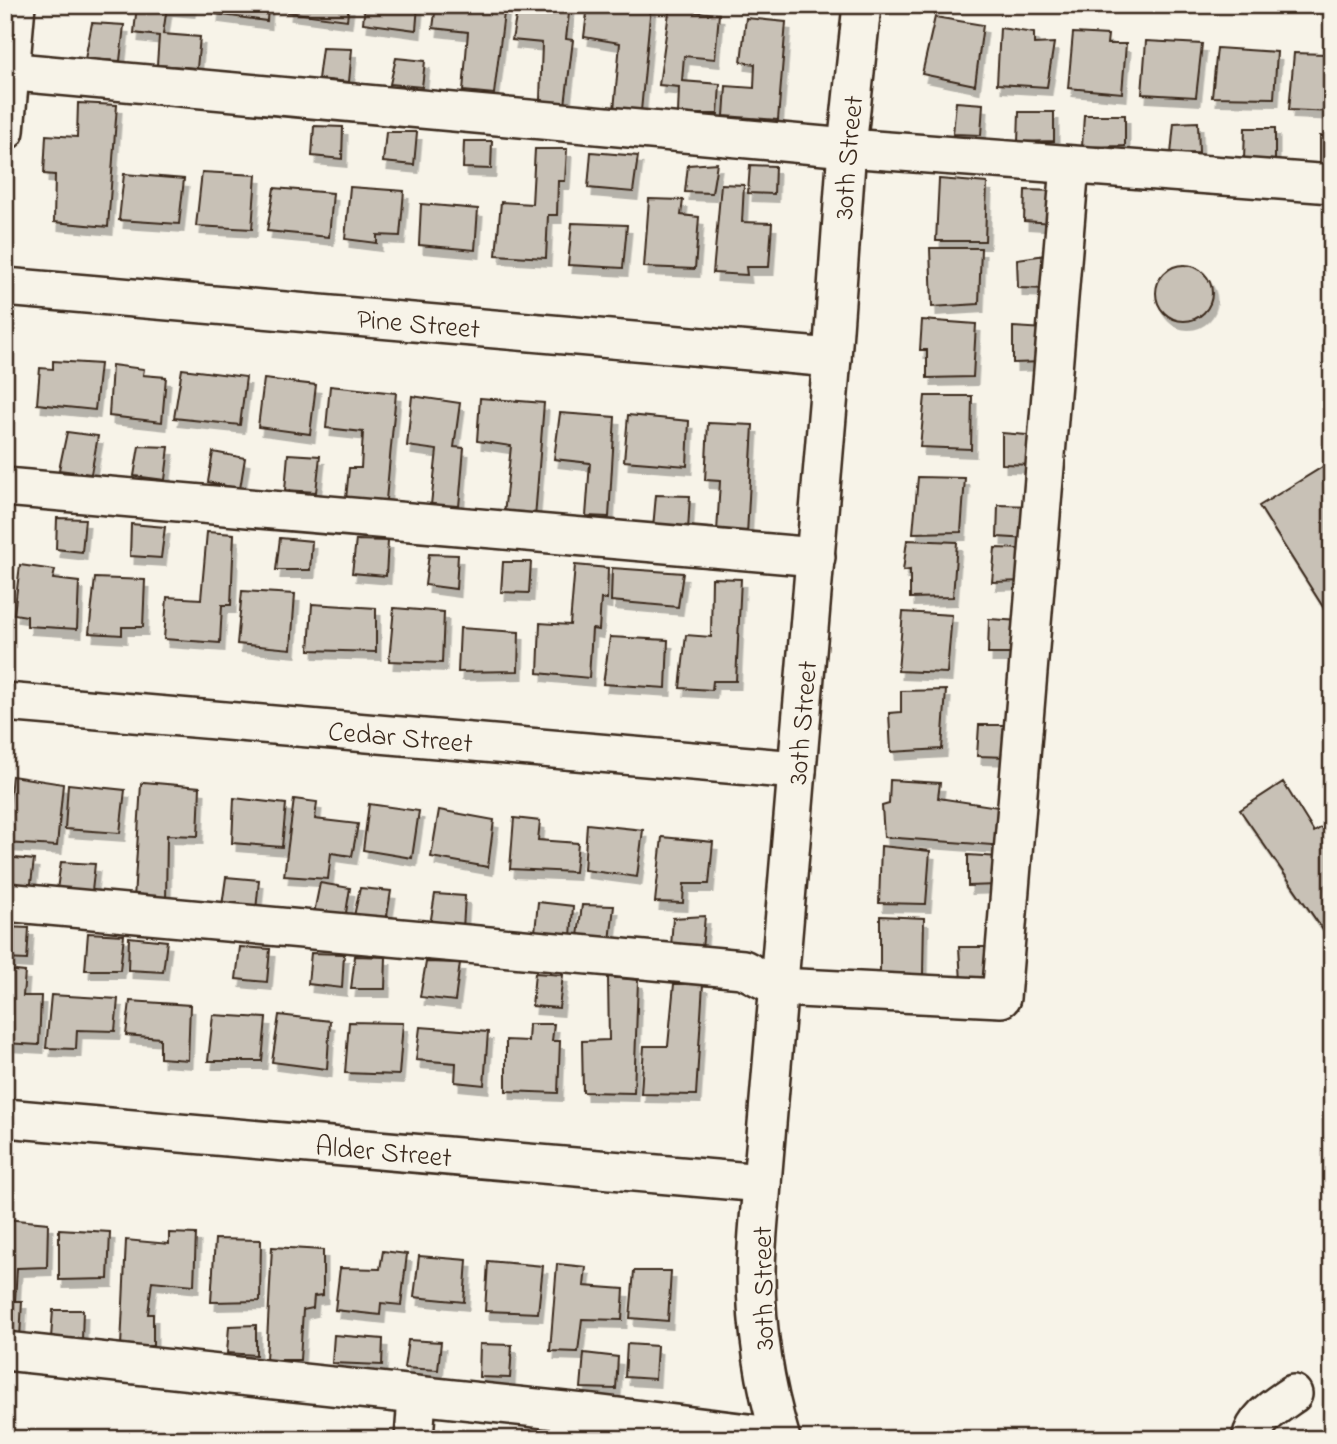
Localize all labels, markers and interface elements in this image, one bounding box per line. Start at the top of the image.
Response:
street label: 30th Street [825,94,876,221]
street label: Pine Street [355,300,481,352]
street label: 30th Street [779,659,830,786]
street label: Cedar Street [326,713,474,766]
street label: Alder Street [314,1128,453,1180]
street label: 30th Street [744,1226,787,1350]

